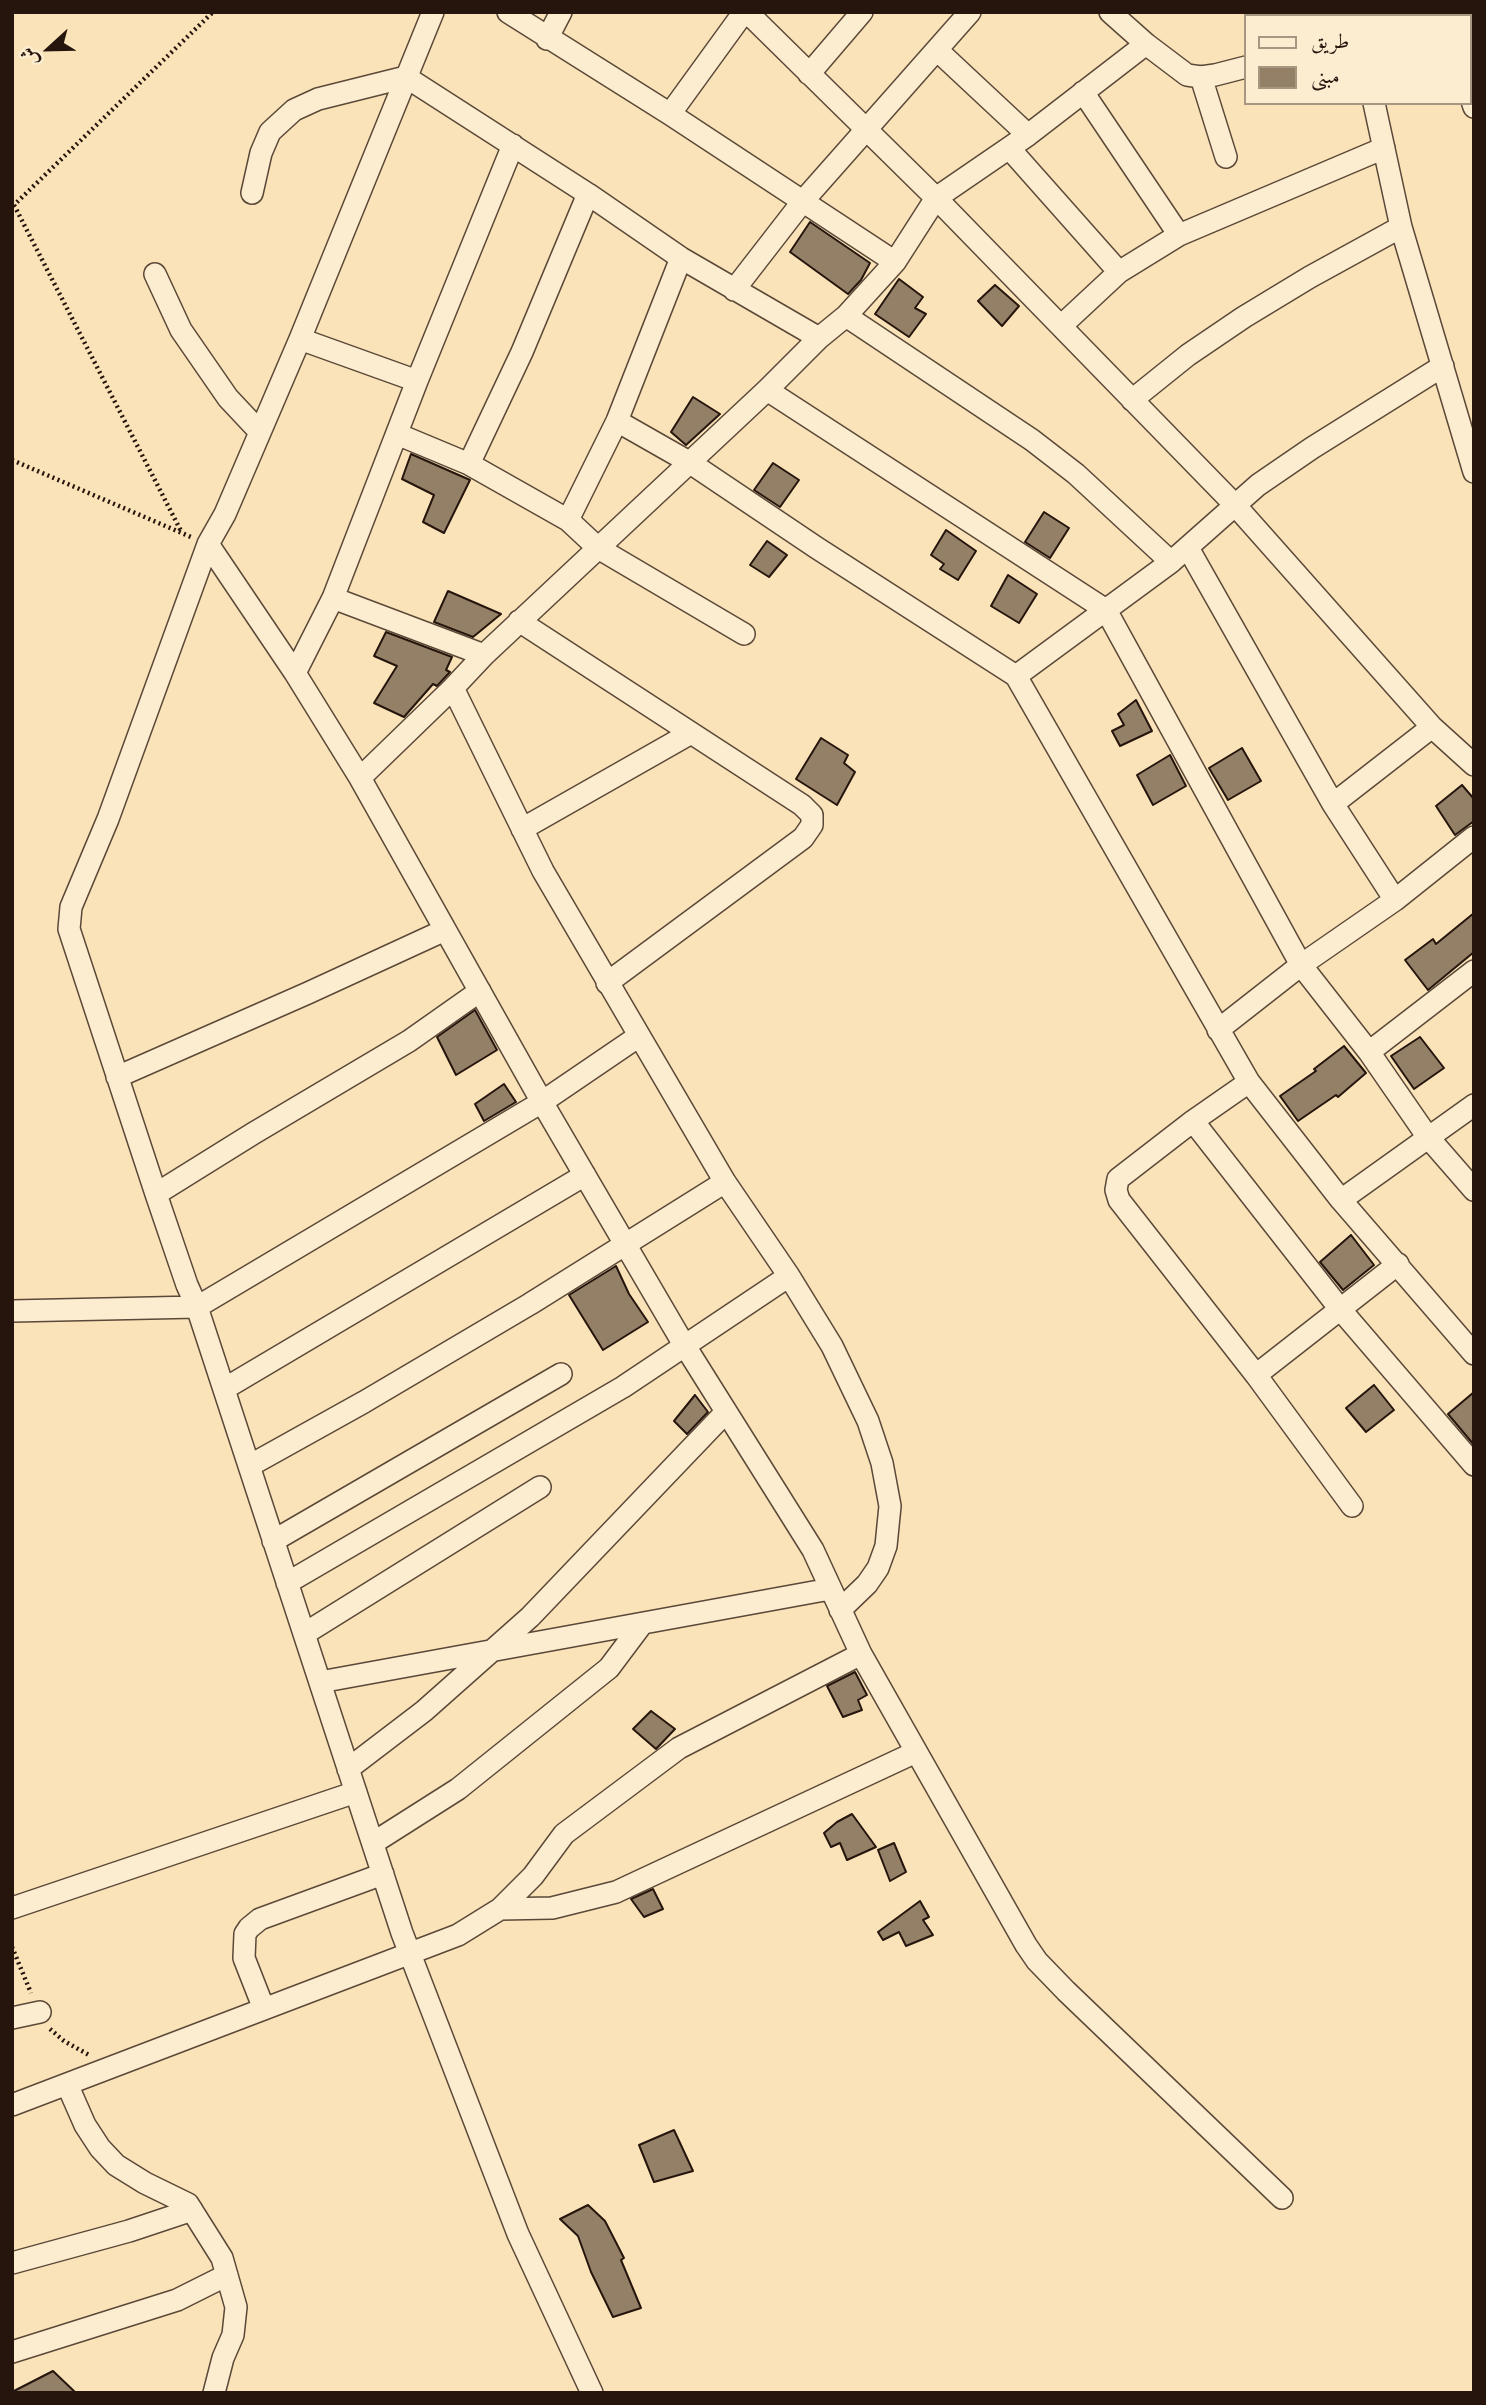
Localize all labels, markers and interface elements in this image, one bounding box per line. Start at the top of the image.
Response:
north arrow [14,14,84,84]
legend [1244,14,1472,105]
text: طريق [1311,27,1349,55]
text: ش [14,43,45,70]
text: مبنى [1311,62,1340,90]

